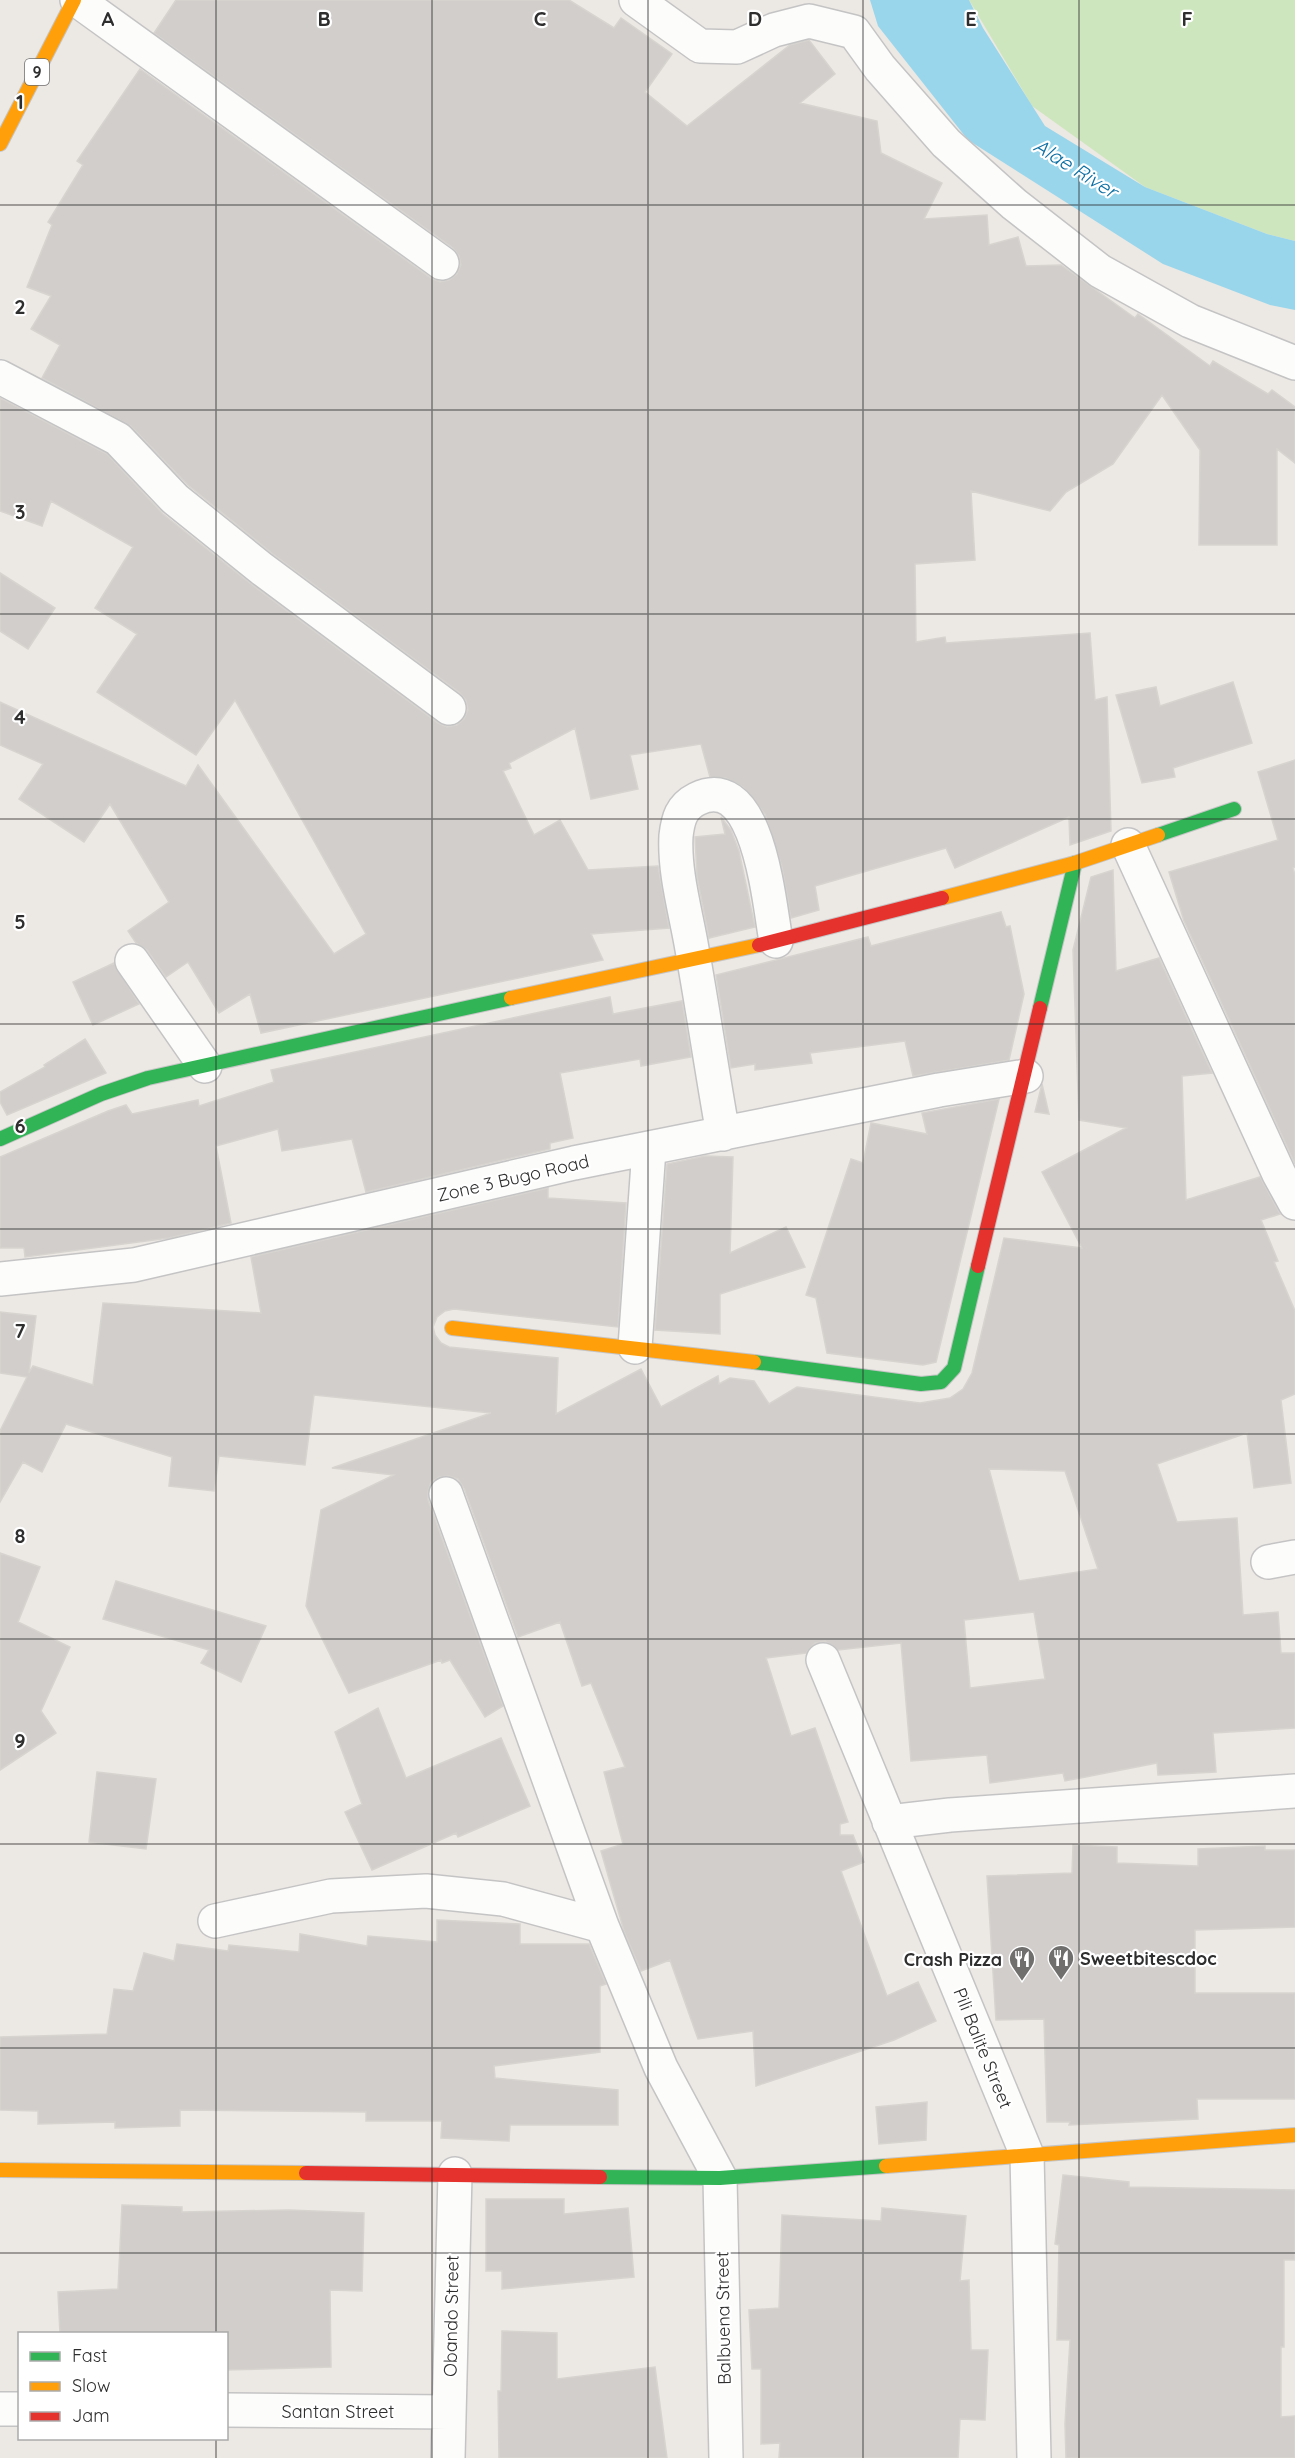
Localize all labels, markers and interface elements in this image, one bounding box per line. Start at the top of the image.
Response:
text: A [102,6,115,31]
text: B [317,6,331,31]
text: C [534,6,547,31]
text: D [748,6,762,31]
text: E [965,6,977,31]
text: F [1181,6,1193,31]
road number: 9 [25,59,49,85]
text: 1 [16,89,24,114]
water label: Alae River [1030,133,1124,205]
text: 2 [14,294,26,319]
text: 3 [15,499,25,524]
text: 4 [14,704,26,729]
text: 5 [14,909,26,934]
text: 6 [14,1113,26,1138]
street label: Zone 3 Bugo Road [435,1149,591,1207]
text: 7 [15,1318,26,1343]
text: 8 [15,1523,26,1548]
text: 9 [14,1728,26,1753]
restaurant icon: Sweetbitescdoc [1046,1943,1076,1981]
restaurant icon: Crash Pizza [1007,1944,1037,1982]
place label: Sweetbitescdoc [1080,1947,1217,1970]
place label: Crash Pizza [904,1948,1002,1971]
street label: Pili Balite Street [948,1984,1018,2112]
street label: Balbuena Street [710,2251,736,2385]
street label: Obando Street [438,2255,464,2377]
legend [18,2332,228,2440]
text: Fast [72,2344,107,2367]
text: Slow [72,2374,110,2397]
street label: Santan Street [282,2400,394,2423]
text: Jam [72,2404,110,2427]

